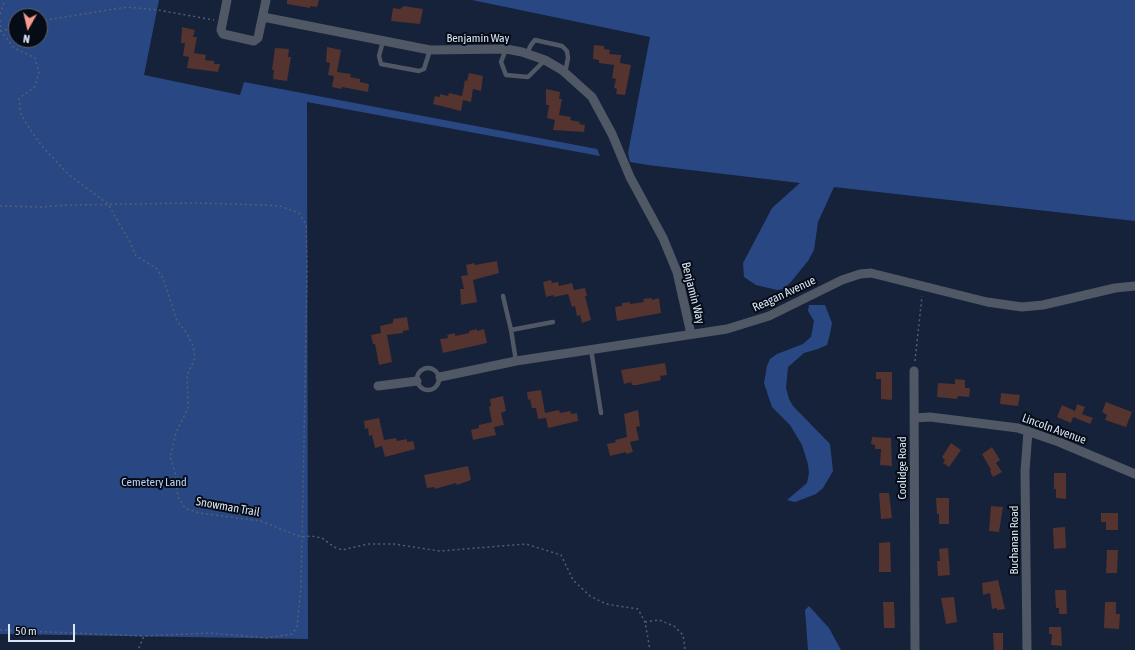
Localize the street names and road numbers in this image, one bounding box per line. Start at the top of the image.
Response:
street label: Benjamin Way [446,31,510,45]
street label: Benjamin Way [678,261,708,325]
street label: Reagan Avenue [750,273,818,315]
street label: Lincoln Avenue [1020,411,1088,447]
street label: Coolidge Road [895,436,909,500]
street label: Snowman Trail [195,494,261,520]
street label: Buchanan Road [1007,505,1021,575]

